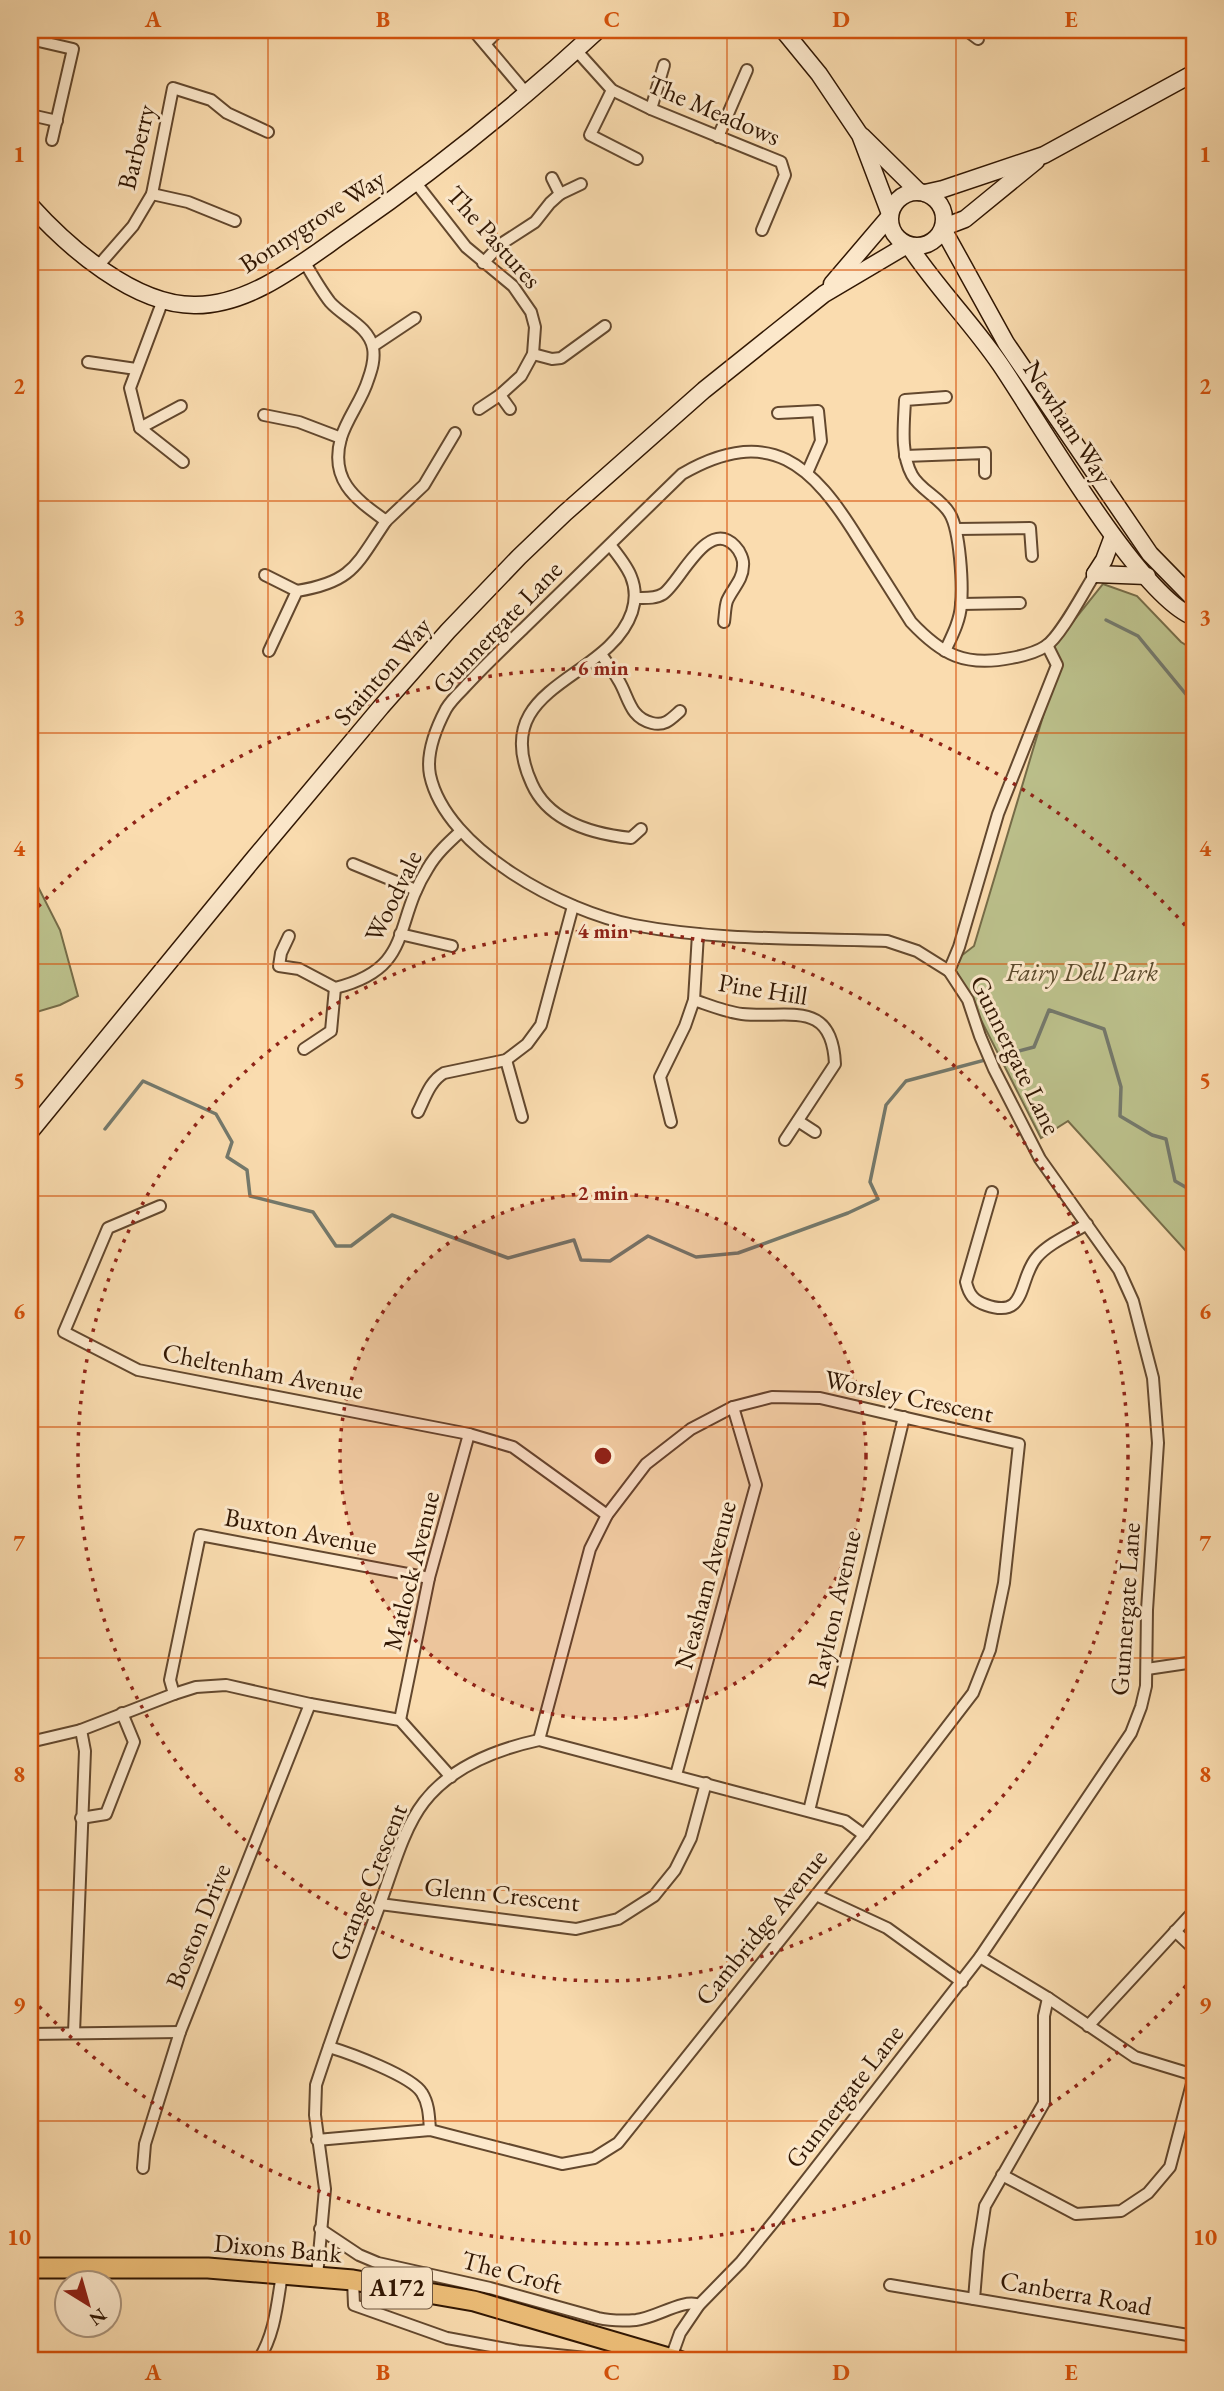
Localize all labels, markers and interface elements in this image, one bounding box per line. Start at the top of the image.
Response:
text: A [144,4,162,34]
text: B [376,4,390,34]
text: C [604,4,620,34]
text: D [832,4,850,34]
text: E [1064,4,1078,34]
street label: The Meadows [642,67,786,153]
street label: Barberry [109,100,163,193]
text: 1 [13,139,25,169]
text: 1 [1199,139,1211,169]
street label: Bonnygrove Way [233,161,392,281]
street label: The Pastures [439,178,549,296]
street label: Newham Way [1015,354,1121,491]
text: 2 [13,371,25,401]
text: 2 [1199,371,1211,401]
street label: Gunnergate Lane [424,553,570,701]
text: 3 [13,602,25,632]
text: 3 [1199,602,1211,632]
street label: Stainton Way [325,609,439,732]
text: 6 min [577,654,629,681]
text: 4 [13,833,26,863]
text: 4 [1199,833,1212,863]
street label: Woodvale [356,845,430,947]
text: 4 min [577,917,629,944]
park label: Fairy Dell Park [1005,955,1158,989]
street label: Pine Hill [716,965,810,1013]
street label: Gunnergate Lane [963,970,1069,1140]
text: 5 [13,1065,25,1095]
text: 5 [1199,1065,1211,1095]
text: 2 min [577,1179,629,1206]
text: 6 [13,1296,25,1326]
text: 6 [1199,1296,1211,1326]
street label: Cheltenham Avenue [160,1335,366,1407]
street label: Worsley Crescent [821,1361,997,1431]
centre of rings [591,1444,615,1468]
street label: Matlock Avenue [375,1488,447,1654]
street label: Neasham Avenue [666,1497,744,1673]
street label: Buxton Avenue [222,1500,380,1562]
street label: Gunnergate Lane [1102,1521,1148,1697]
street label: Raylton Avenue [799,1527,869,1691]
text: 7 [13,1528,26,1558]
text: 7 [1199,1528,1212,1558]
text: 8 [13,1759,25,1789]
text: 8 [1199,1759,1211,1789]
street label: Grange Crescent [321,1799,415,1965]
street label: Cambridge Avenue [687,1842,835,2012]
street label: Boston Drive [158,1858,238,1994]
street label: Glenn Crescent [423,1869,581,1919]
text: 9 [13,1990,25,2020]
text: 9 [1199,1990,1211,2020]
street label: Gunnergate Lane [777,2017,911,2175]
text: 10 [7,2222,31,2252]
text: 10 [1193,2222,1217,2252]
street label: Dixons Bank [213,2225,344,2271]
street label: The Croft [458,2242,566,2302]
street label: Canberra Road [997,2263,1155,2323]
road number: A172 [362,2267,432,2308]
north arrow [52,2268,122,2338]
text: N [84,2303,112,2332]
text: A [144,2357,162,2387]
text: B [376,2357,390,2387]
text: C [604,2357,620,2387]
text: D [832,2357,850,2387]
text: E [1064,2357,1078,2387]

